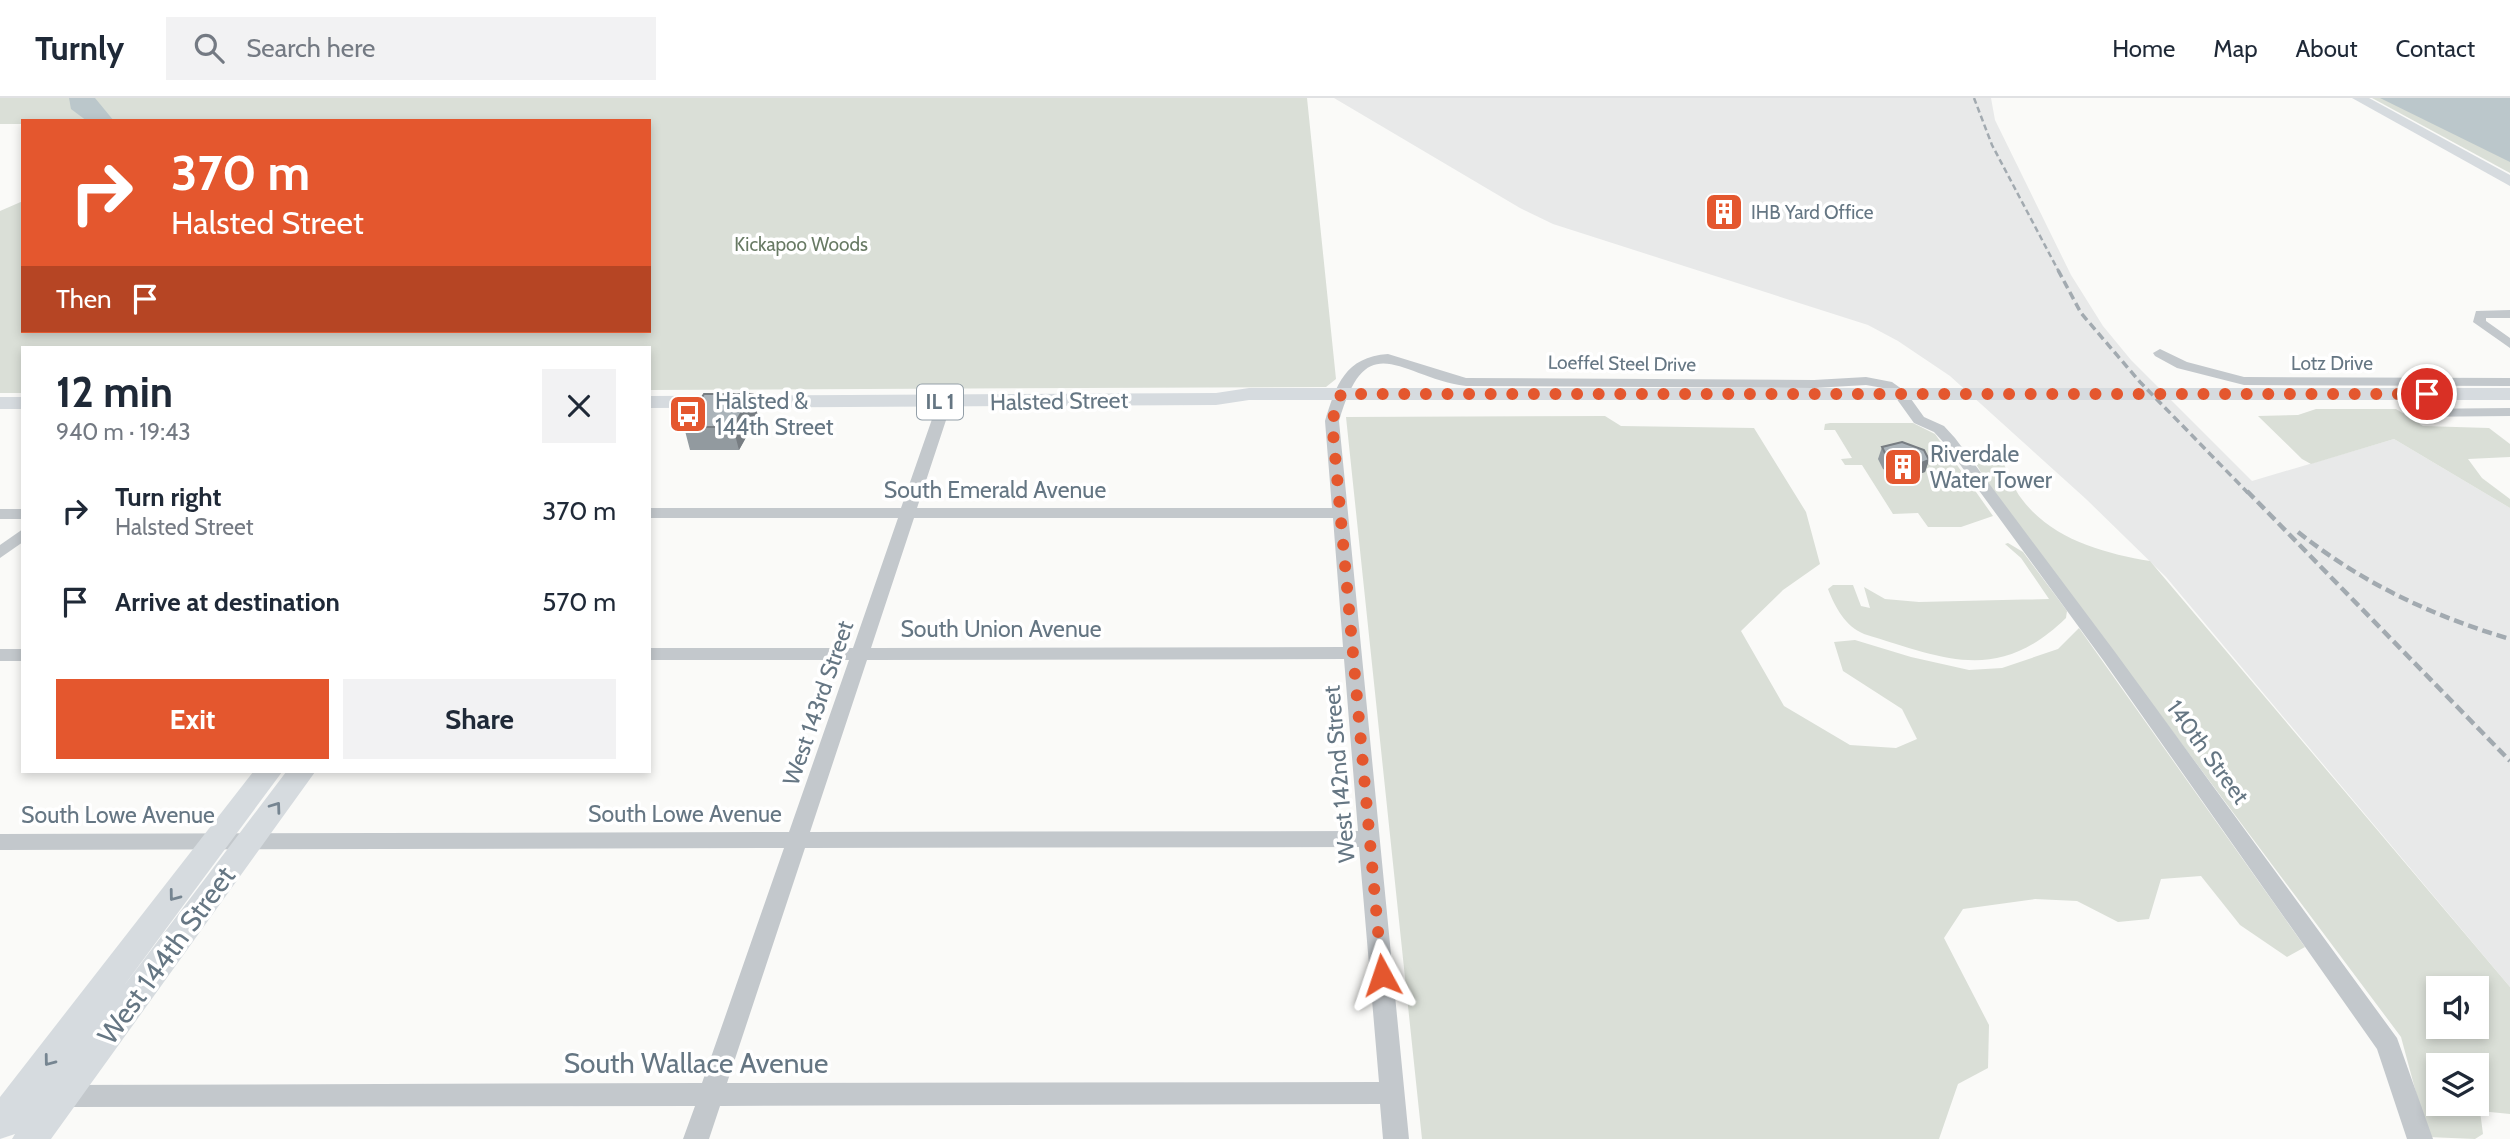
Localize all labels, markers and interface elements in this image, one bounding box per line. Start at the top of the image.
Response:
search box [166,17,656,80]
text: Turnly [35,28,124,68]
icon: search [190,29,228,67]
text: Search here [246,32,375,64]
text: Home [2112,34,2175,63]
text: Map [2213,34,2258,63]
text: About [2296,34,2358,63]
text: Contact [2396,34,2475,63]
text: 370 m [171,143,310,202]
icon: right [56,147,147,238]
building icon: IHB Yard Office [1703,191,1745,233]
place label: IHB Yard Office [1751,201,1874,224]
text: Halsted Street [171,203,364,242]
park label: Kickapoo Woods [734,233,868,256]
icon: arrive [126,280,164,318]
text: Then [56,283,112,315]
street label: Loeffel Steel Drive [1548,351,1697,376]
street label: Lotz Drive [2291,352,2373,375]
pin [2397,364,2457,424]
text: 12 min [56,366,173,418]
button: close [542,369,616,443]
icon: arrive [2408,375,2446,413]
road number: IL 1 [917,384,963,420]
street label: Halsted Street [990,386,1129,416]
place label: Halsted & 144th Street [715,387,834,441]
bus stop icon: Halsted & 144th Street [667,393,709,435]
text: 940 m · 19:43 [56,418,191,446]
place label: Riverdale Water Tower [1930,440,2053,494]
building icon: Riverdale Water Tower [1882,446,1924,488]
street label: South Emerald Avenue [884,476,1106,504]
text: Turn right [115,481,221,513]
icon: right [56,492,94,530]
text: 370 m [542,495,616,527]
text: Halsted Street [115,513,253,541]
icon: arrive [56,583,94,621]
text: Arrive at destination [115,586,340,618]
text: 570 m [542,586,616,618]
street label: South Union Avenue [900,615,1102,643]
street label: West 143rd Street [777,617,859,789]
button: Exit [56,679,329,759]
button: Share [343,679,616,759]
street label: West 142nd Street [1317,684,1361,864]
street label: 140th Street [2161,695,2255,810]
street label: South Lowe Avenue [588,800,782,828]
street label: South Lowe Avenue [21,801,215,829]
one-way arrow [267,802,280,814]
street label: West 144th Street [90,859,242,1051]
one-way arrow [170,888,182,900]
position arrow [1345,938,1419,1012]
map controls [2426,976,2489,1116]
button: sound [2426,976,2489,1039]
street label: South Wallace Avenue [564,1046,828,1080]
one-way arrow [44,1053,57,1065]
button: layers [2426,1053,2489,1116]

